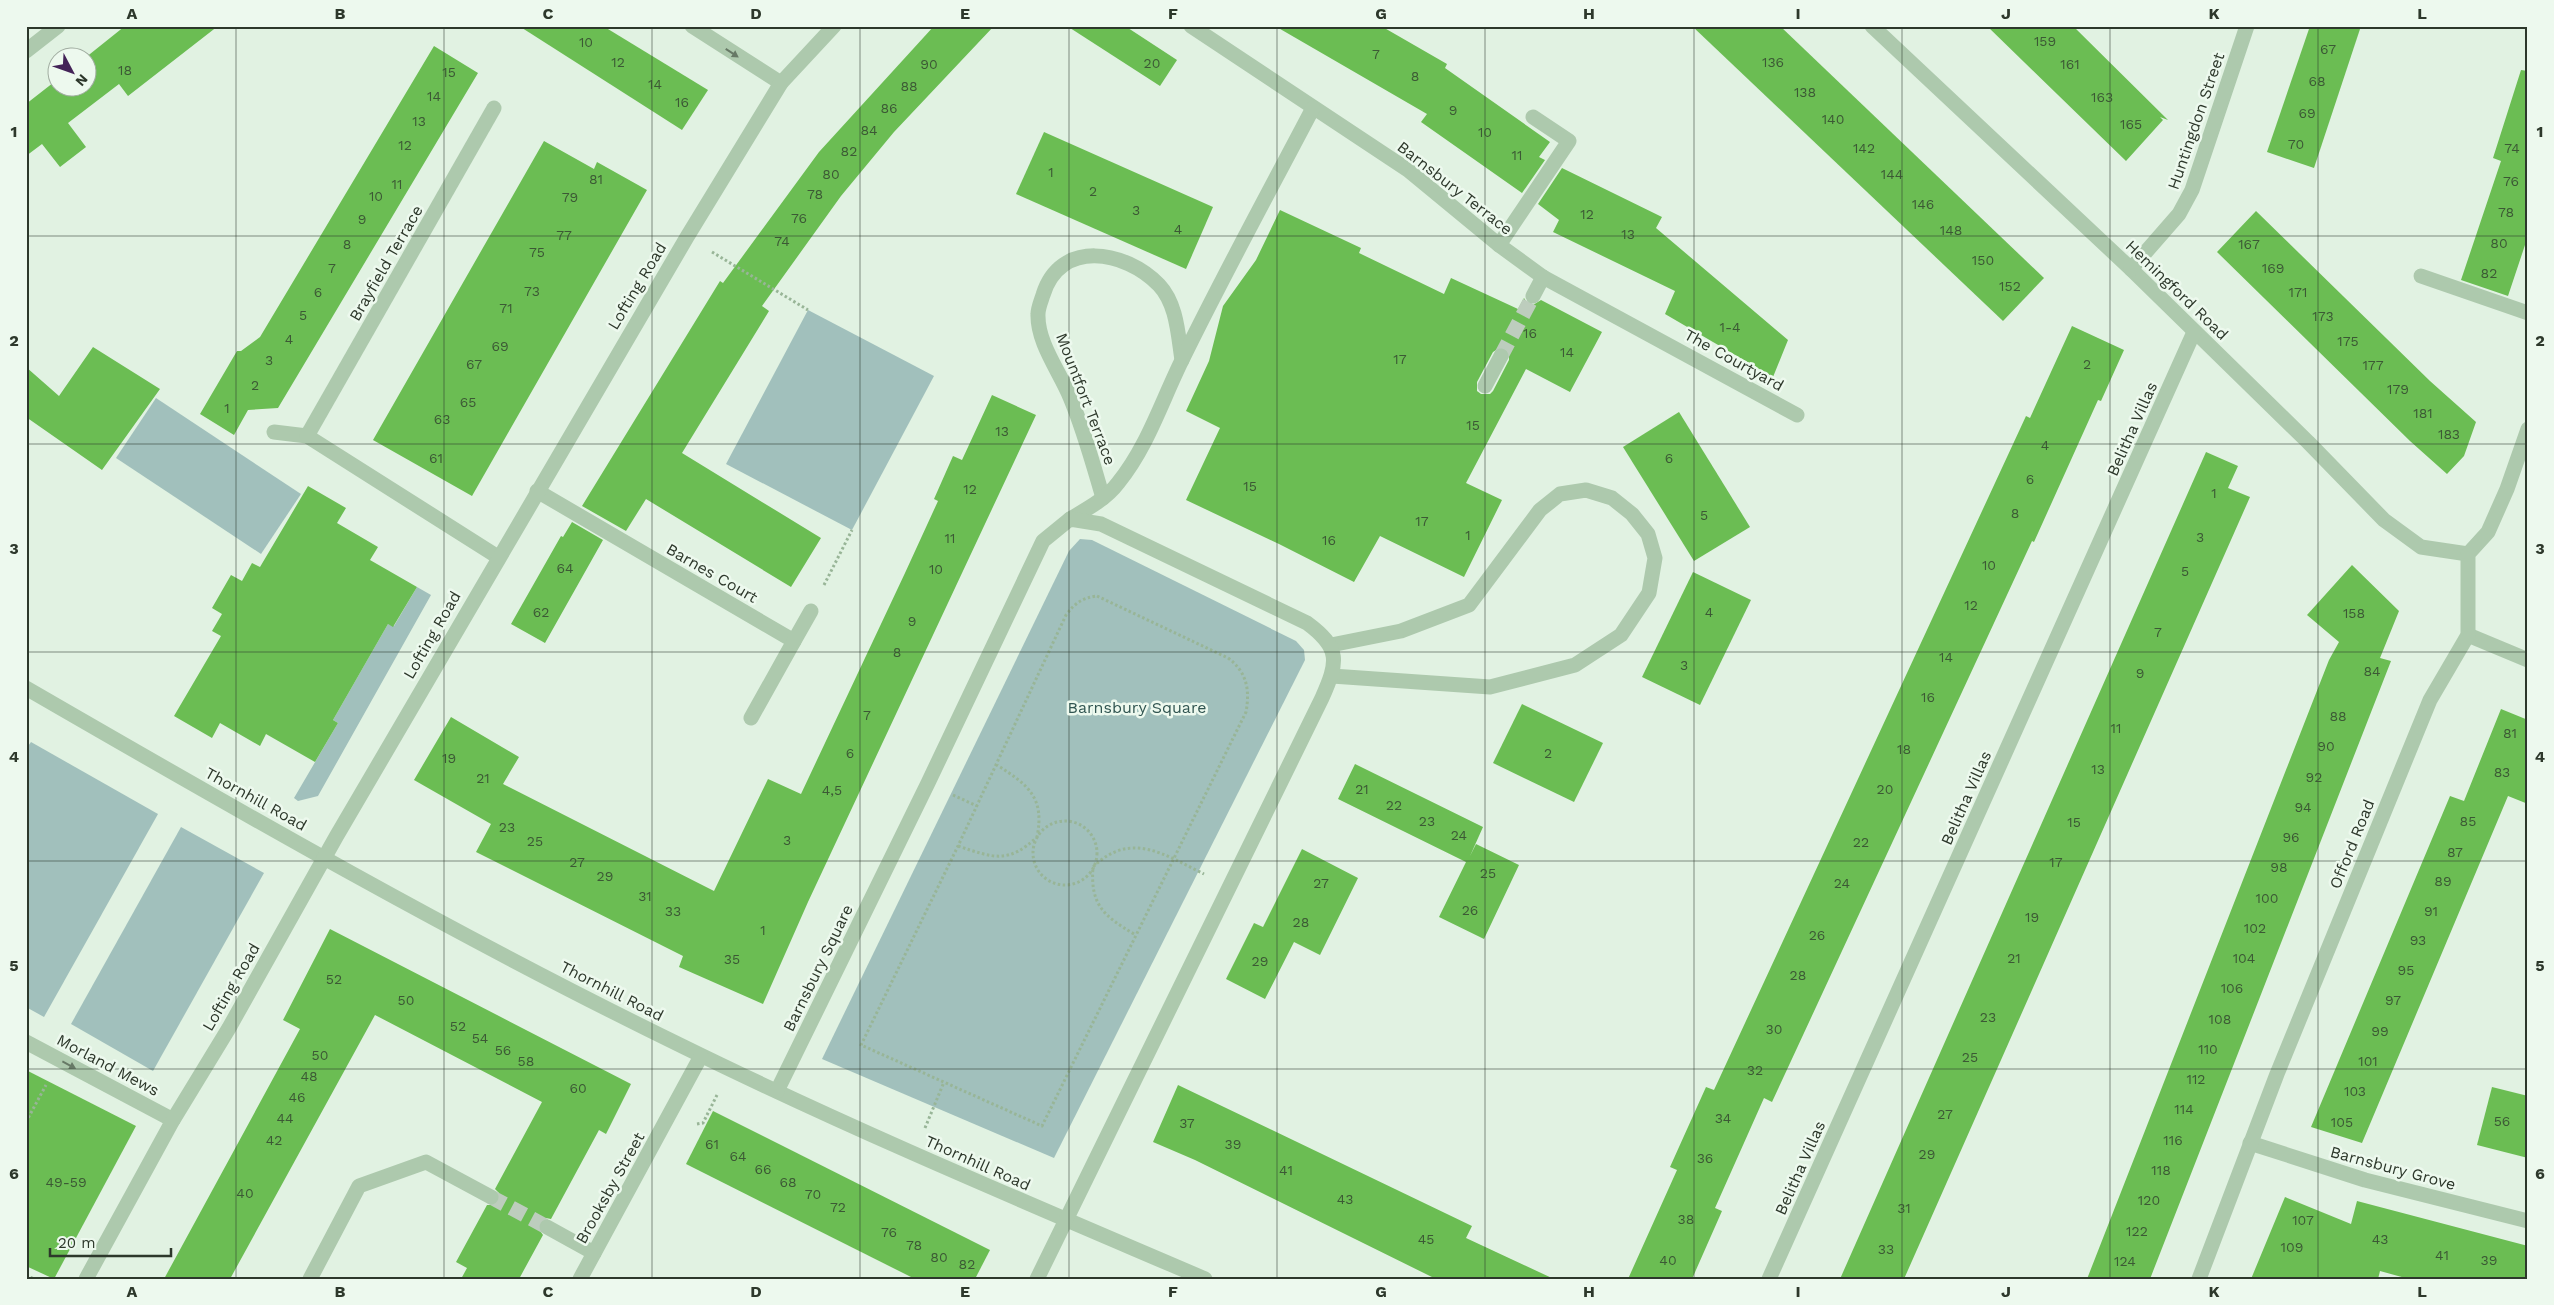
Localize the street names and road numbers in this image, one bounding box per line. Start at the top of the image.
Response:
street label: Huntingdon Street [2164,50,2228,192]
street label: Barnsbury Terrace [1394,137,1516,239]
street label: Brayfield Terrace [345,202,427,324]
street label: Hemingford Road [2122,236,2232,344]
street label: Lofting Road [604,239,670,333]
street label: The Courtyard [1681,325,1787,395]
street label: Mountfort Terrace [1052,330,1120,468]
street label: Belitha Villas [2103,379,2161,479]
street label: Barnes Court [663,539,761,607]
street label: Lofting Road [399,588,465,682]
street label: Belitha Villas [1937,748,1995,848]
street label: Thornhill Road [202,763,310,835]
street label: Offord Road [2325,797,2379,891]
street label: Barnsbury Square [779,901,857,1035]
street label: Lofting Road [198,940,264,1034]
street label: Thornhill Road [557,957,667,1025]
street label: Morland Mews [54,1030,162,1100]
street label: Belitha Villas [1771,1118,1829,1218]
street label: Brooksby Street [572,1129,649,1247]
street label: Thornhill Road [922,1131,1034,1195]
street label: Barnsbury Grove [2328,1142,2458,1194]

